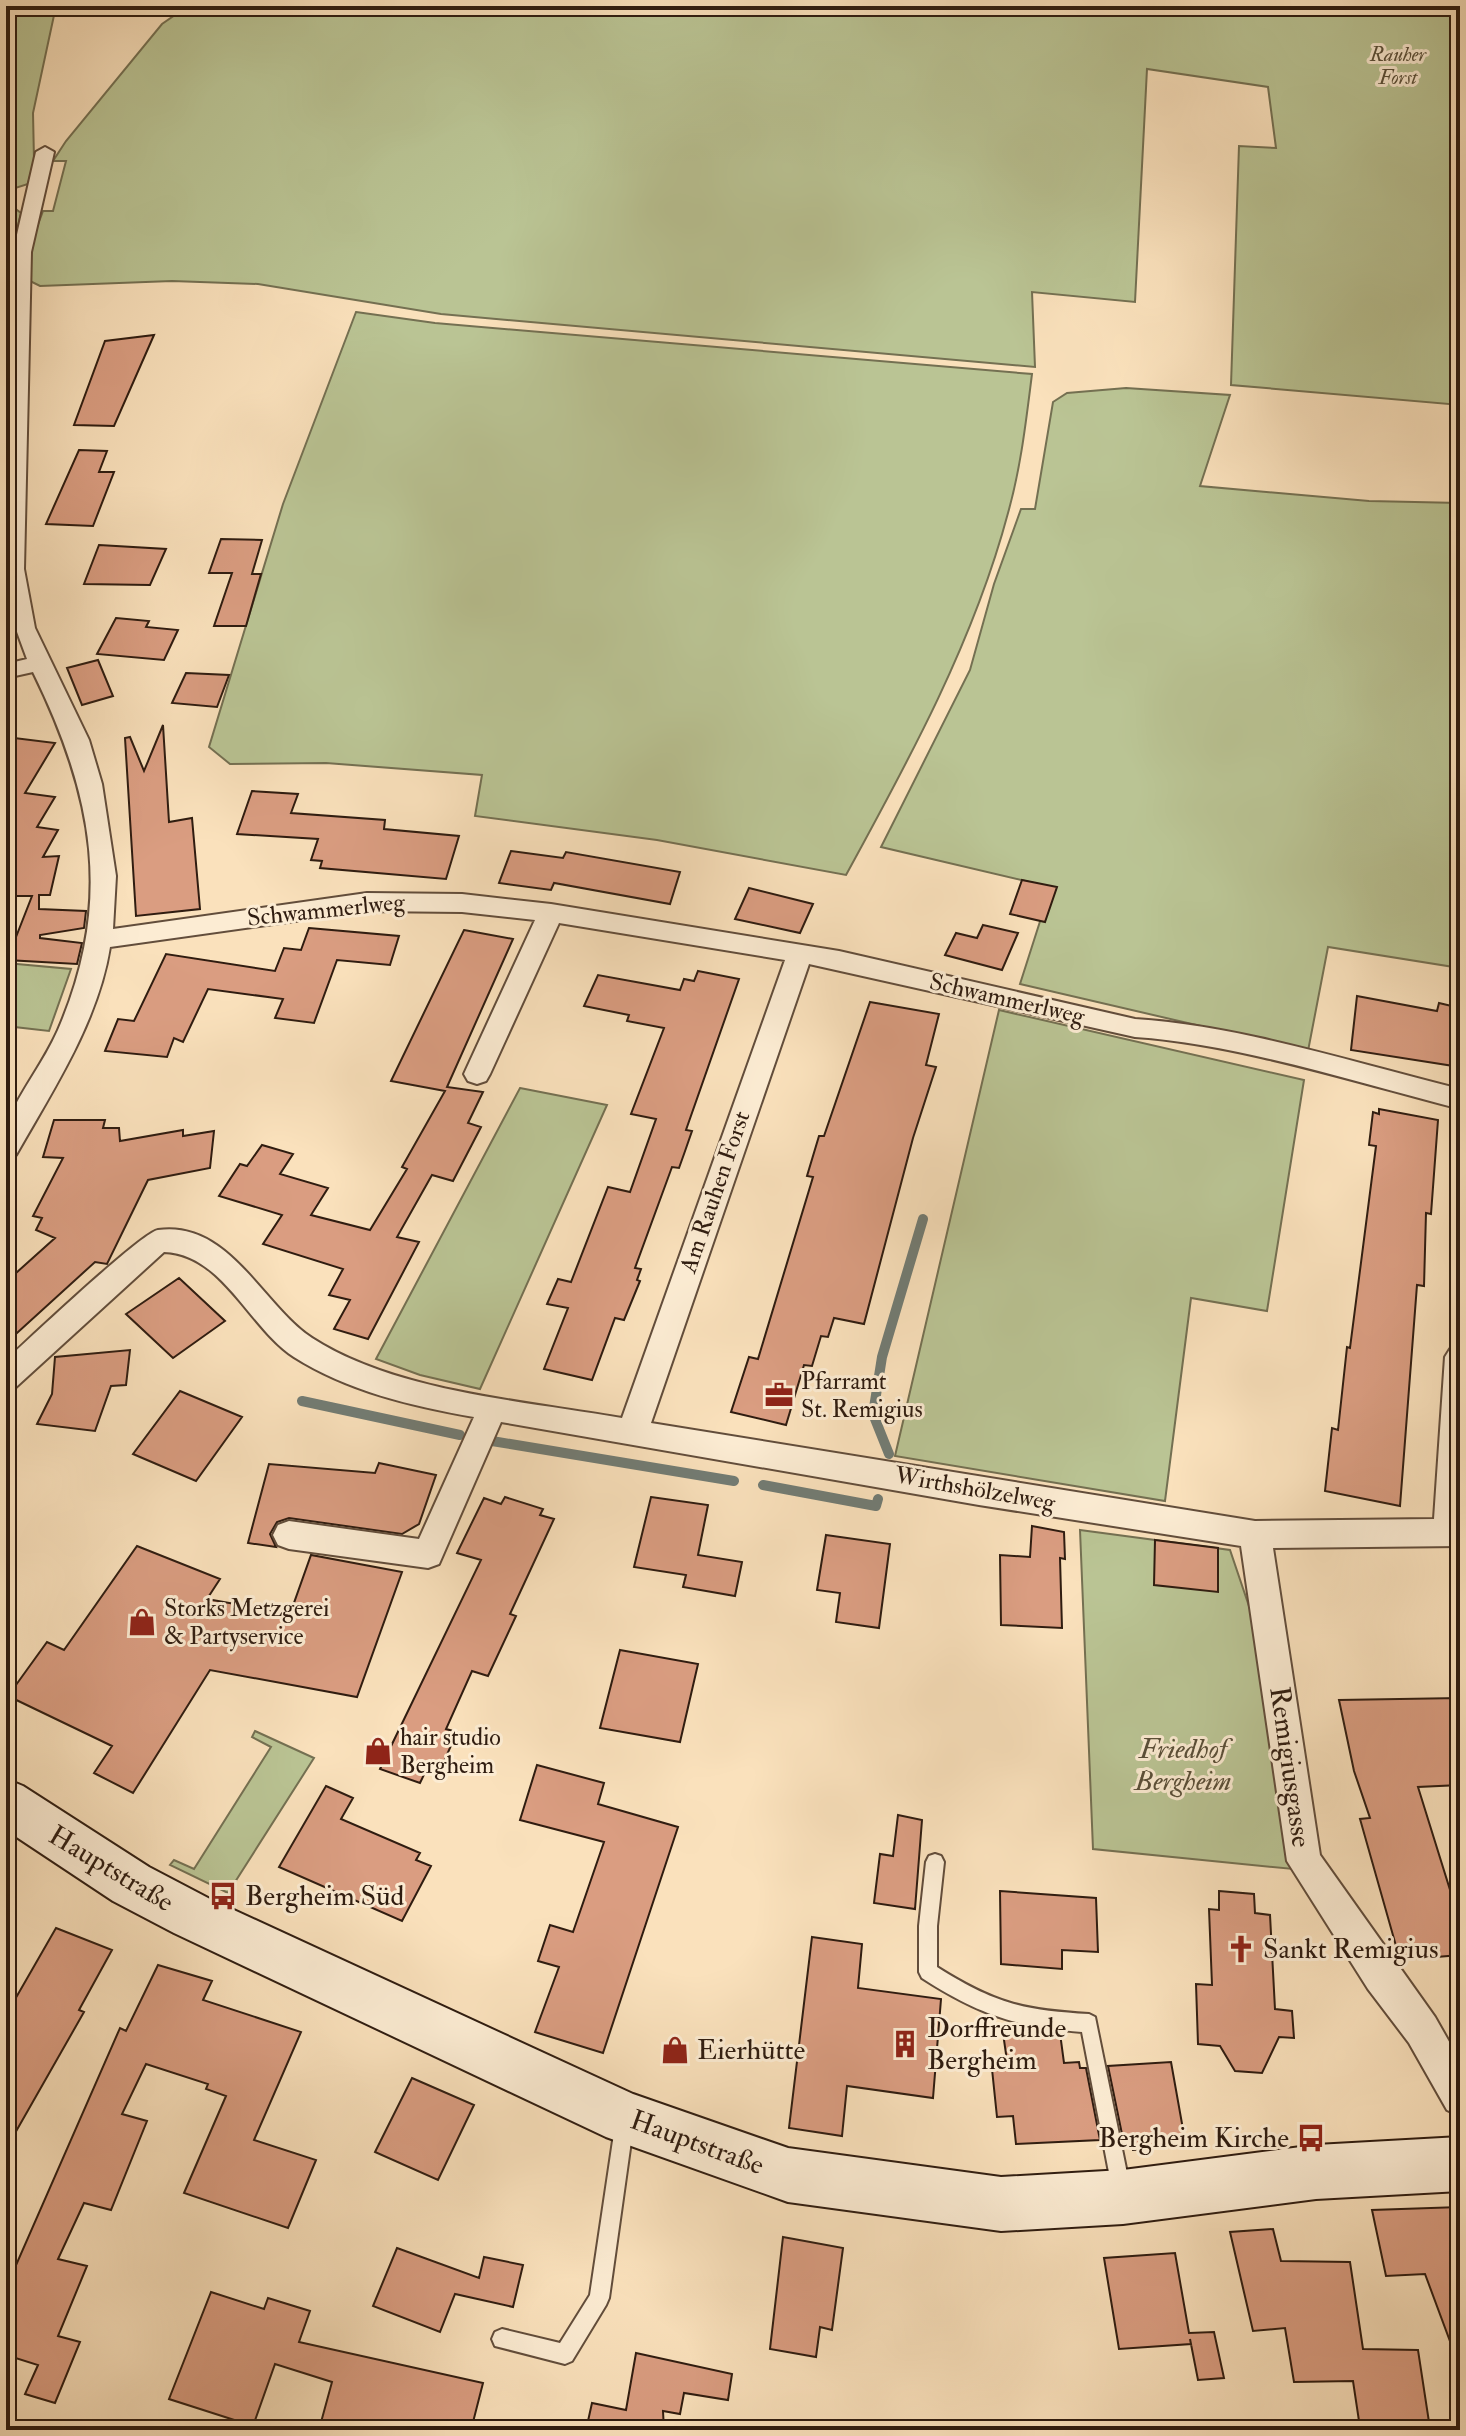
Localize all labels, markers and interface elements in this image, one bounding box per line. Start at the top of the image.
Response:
park label: Rauher Forst [1369,42,1428,90]
street label: Schwammerlweg [246,886,408,934]
street label: Schwammerlweg [926,966,1089,1032]
street label: Am Rauhen Forst [672,1107,757,1278]
place label: Pfarramt St. Remigius [801,1366,923,1425]
office icon: Pfarramt St. Remigius [764,1380,794,1410]
street label: Wirthshölzelweg [891,1459,1059,1519]
place label: Storks Metzgerei & Partyservice [164,1593,329,1652]
shop icon: Storks Metzgerei & Partyservice [127,1607,157,1637]
street label: Remigiusgasse [1261,1684,1319,1850]
place label: hair studio Bergheim [400,1722,501,1781]
park label: Friedhof Bergheim [1133,1732,1234,1799]
shop icon: hair studio Bergheim [363,1736,393,1766]
street label: Hauptstraße [42,1818,180,1920]
place label: Bergheim Süd [245,1879,405,1914]
bus stop icon: Bergheim Süd [208,1881,238,1911]
place label: Sankt Remigius [1263,1932,1439,1967]
church icon: Sankt Remigius [1226,1934,1256,1964]
place label: Dorffreunde Bergheim [927,2011,1066,2078]
building icon: Dorffreunde Bergheim [890,2029,920,2059]
place label: Eierhütte [697,2033,806,2068]
shop icon: Eierhütte [660,2035,690,2065]
street label: Hauptstraße [625,2103,769,2183]
place label: Bergheim Kirche [1098,2121,1289,2156]
bus stop icon: Bergheim Kirche [1296,2123,1326,2153]

